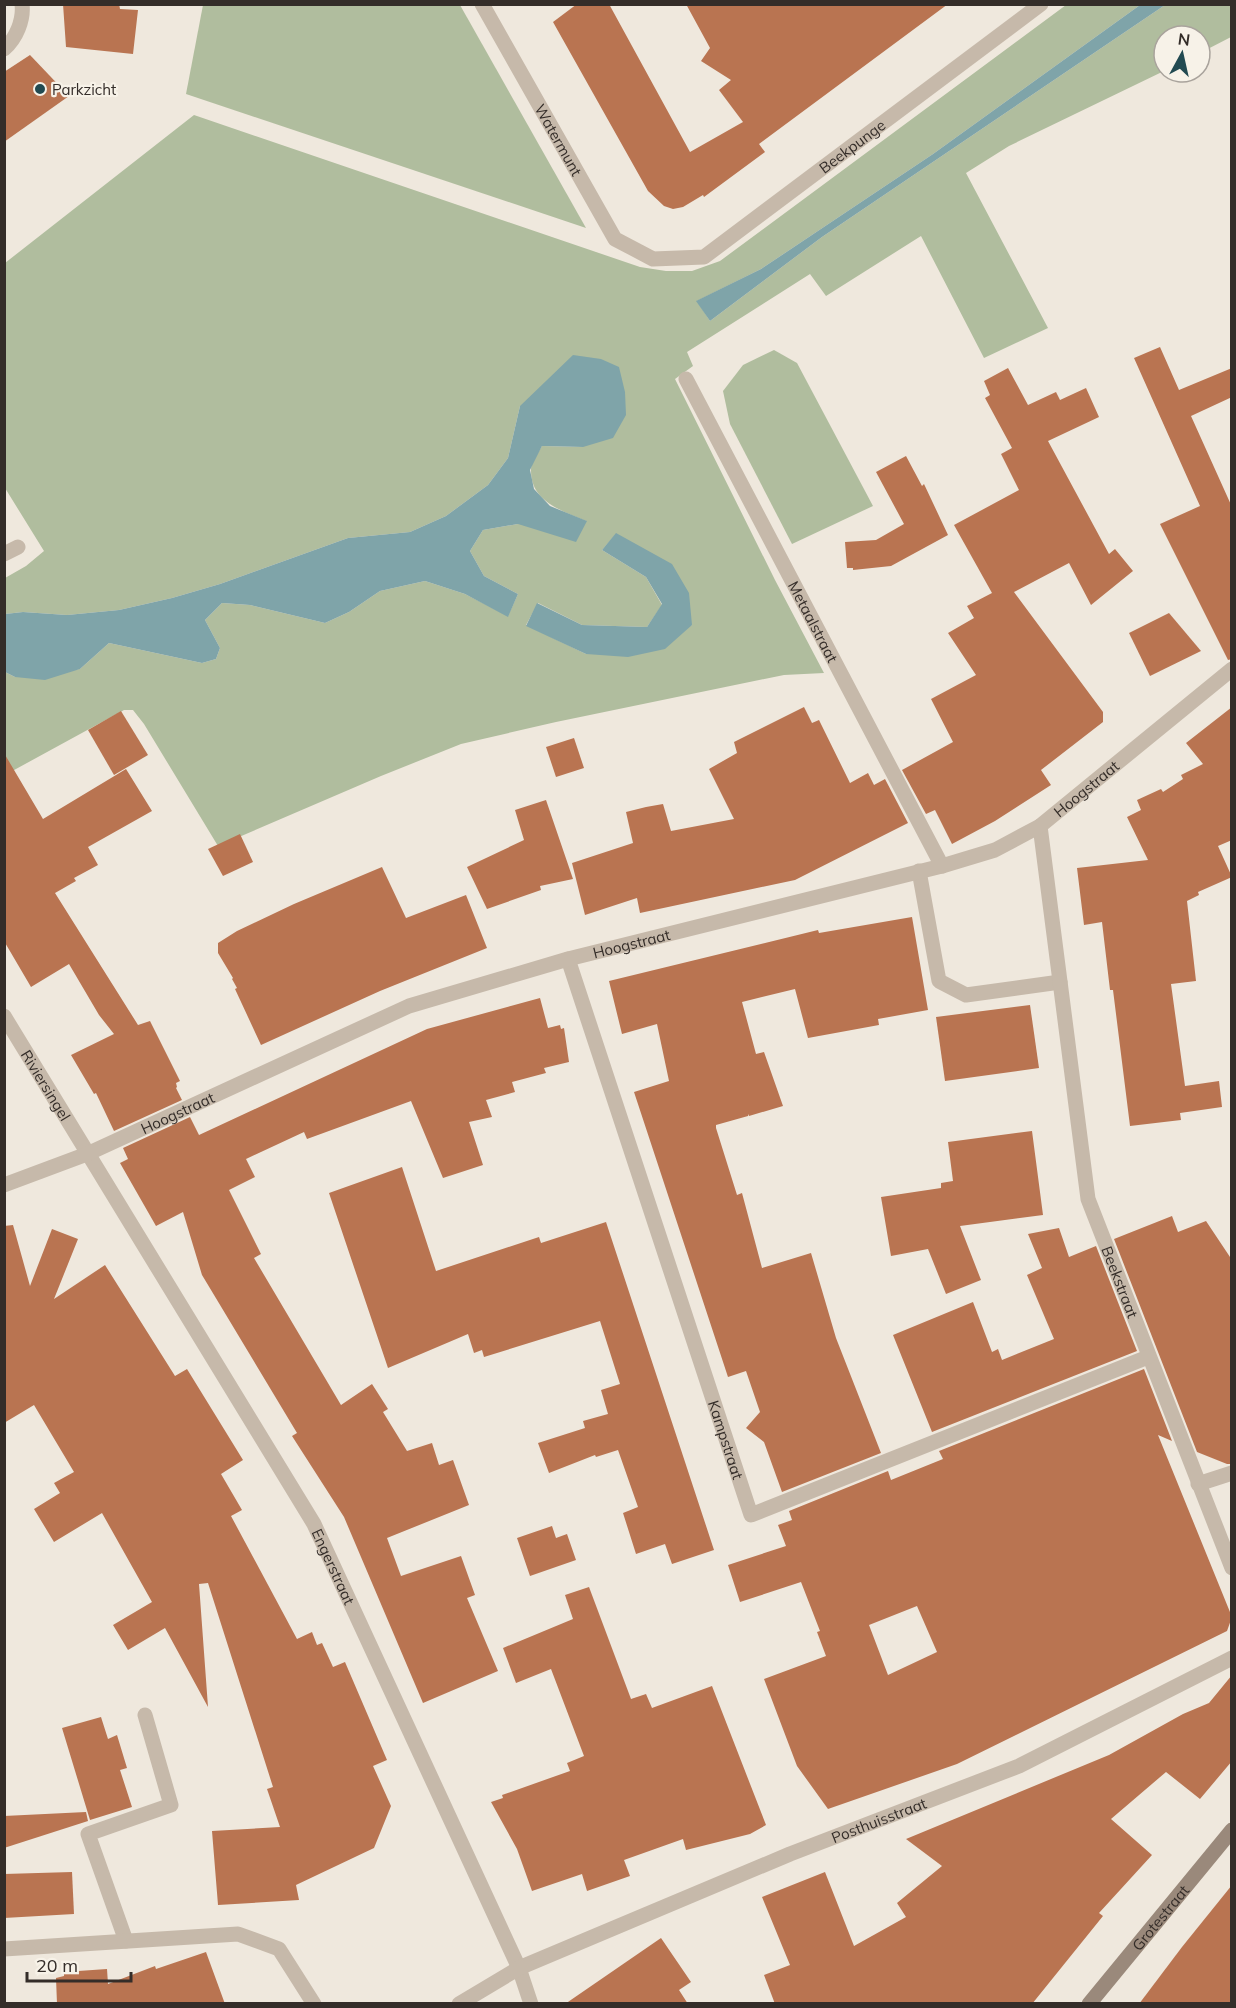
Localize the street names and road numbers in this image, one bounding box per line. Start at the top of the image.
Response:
street label: Watermunt [531,100,587,179]
street label: Beekpunge [815,115,889,177]
street label: Metaalstraat [784,578,843,665]
street label: Hoogstraat [1049,756,1123,821]
street label: Hoogstraat [591,925,672,962]
street label: Riviersingel [17,1046,75,1124]
street label: Hoogstraat [137,1087,217,1138]
street label: Beekstraat [1098,1243,1143,1320]
street label: Kampstraat [704,1398,748,1482]
street label: Engerstraat [308,1526,359,1608]
street label: Posthuisstraat [828,1793,929,1847]
street label: Grotestraat [1128,1881,1193,1954]

